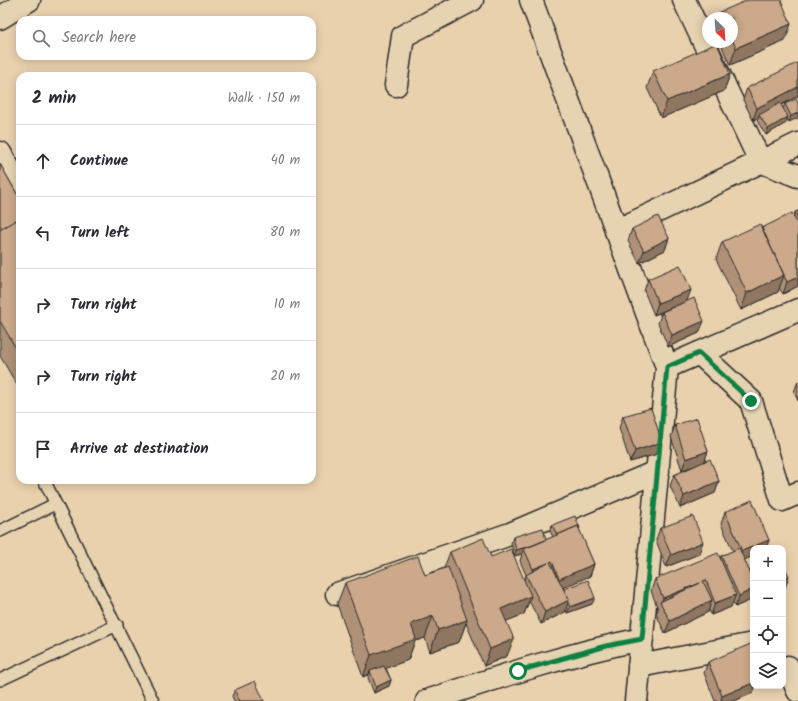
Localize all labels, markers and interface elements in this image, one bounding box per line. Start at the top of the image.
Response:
north arrow [702,12,738,48]
search box [16,16,316,60]
text: Search here [62,26,136,50]
icon: search [30,27,52,49]
text: 2 min [32,85,76,112]
text: Walk · 150 m [228,88,300,109]
text: Continue [70,149,128,173]
icon: ahead [32,150,54,172]
text: 40 m [271,150,300,171]
text: Turn left [70,221,130,245]
icon: left [32,222,54,244]
text: 80 m [270,222,300,243]
text: Turn right [70,293,137,317]
icon: right [32,294,54,316]
text: 10 m [274,294,300,315]
text: Turn right [70,365,137,389]
icon: right [32,366,54,388]
text: 20 m [270,366,300,387]
route end [742,392,760,410]
text: Arrive at destination [70,437,209,461]
icon: arrive [32,438,54,460]
map controls [750,545,786,689]
button: + [750,545,786,581]
button: − [750,581,786,617]
button: locate [750,617,786,653]
button: layers [750,653,786,689]
route start [509,662,527,680]

